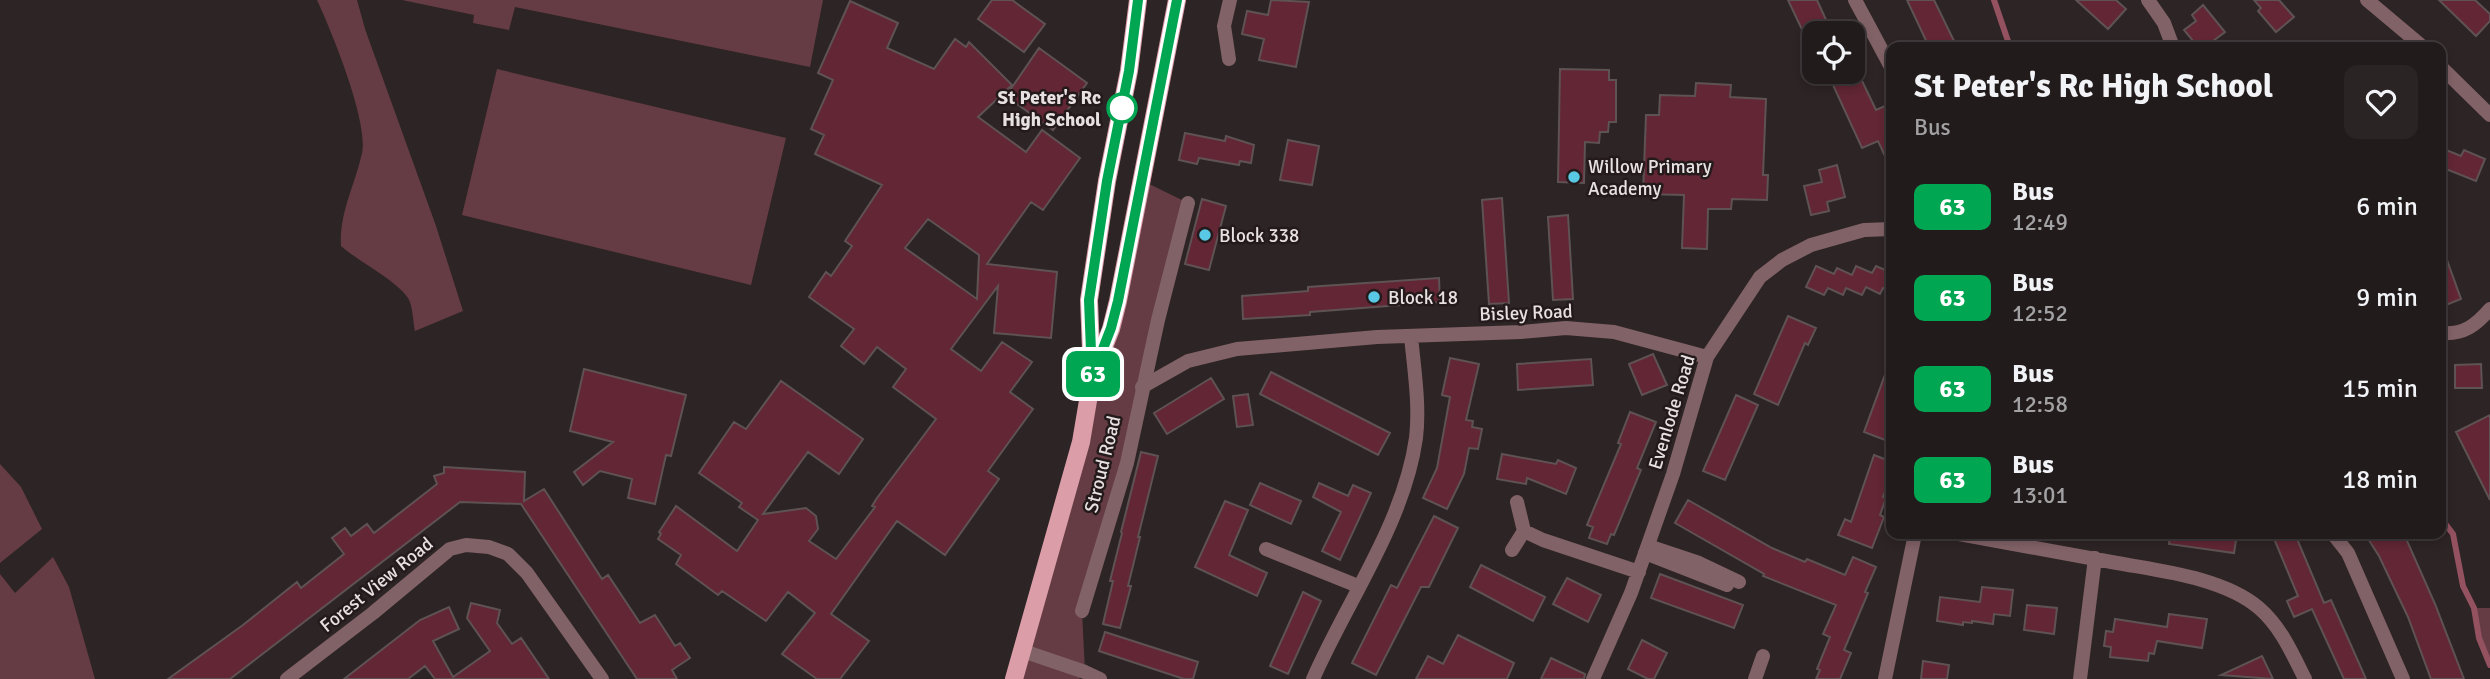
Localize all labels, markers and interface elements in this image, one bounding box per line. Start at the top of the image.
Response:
map controls [1802,21,1865,84]
button: locate [1802,21,1865,84]
button: heart [2344,65,2418,139]
text: St Peter's Rc High School [1914,66,2273,107]
place label: St Peter's Rc High School [998,86,1101,132]
marker: St Peter's Rc High School [1107,93,1137,123]
text: Bus [1914,113,1951,142]
place label: Willow Primary Academy [1588,155,1712,201]
marker: Willow Primary Academy [1566,169,1582,185]
text: Bus [2012,176,2054,208]
text: 6 min [2356,191,2418,223]
text: 63 [1940,192,1965,222]
text: 12:49 [2012,208,2068,237]
place label: Block 338 [1219,224,1299,248]
marker: Block 338 [1197,227,1213,243]
text: Bus [2012,267,2054,299]
text: 9 min [2356,282,2418,314]
text: 63 [1940,283,1965,313]
place label: Block 18 [1388,286,1458,310]
marker: Block 18 [1366,289,1382,305]
street label: Bisley Road [1479,299,1573,327]
text: 12:52 [2012,299,2068,328]
line badge: 63 [1062,351,1124,397]
street label: Evenlode Road [1643,352,1701,472]
text: Bus [2012,358,2054,390]
text: 63 [1080,359,1106,389]
text: 15 min [2342,373,2418,405]
text: 63 [1940,374,1965,404]
text: 12:58 [2012,390,2068,419]
street label: Stroud Road [1079,413,1127,515]
text: Bus [2012,449,2054,481]
text: 18 min [2342,464,2418,496]
text: 63 [1940,465,1965,495]
text: 13:01 [2012,481,2068,510]
street label: Forest View Road [315,532,438,638]

